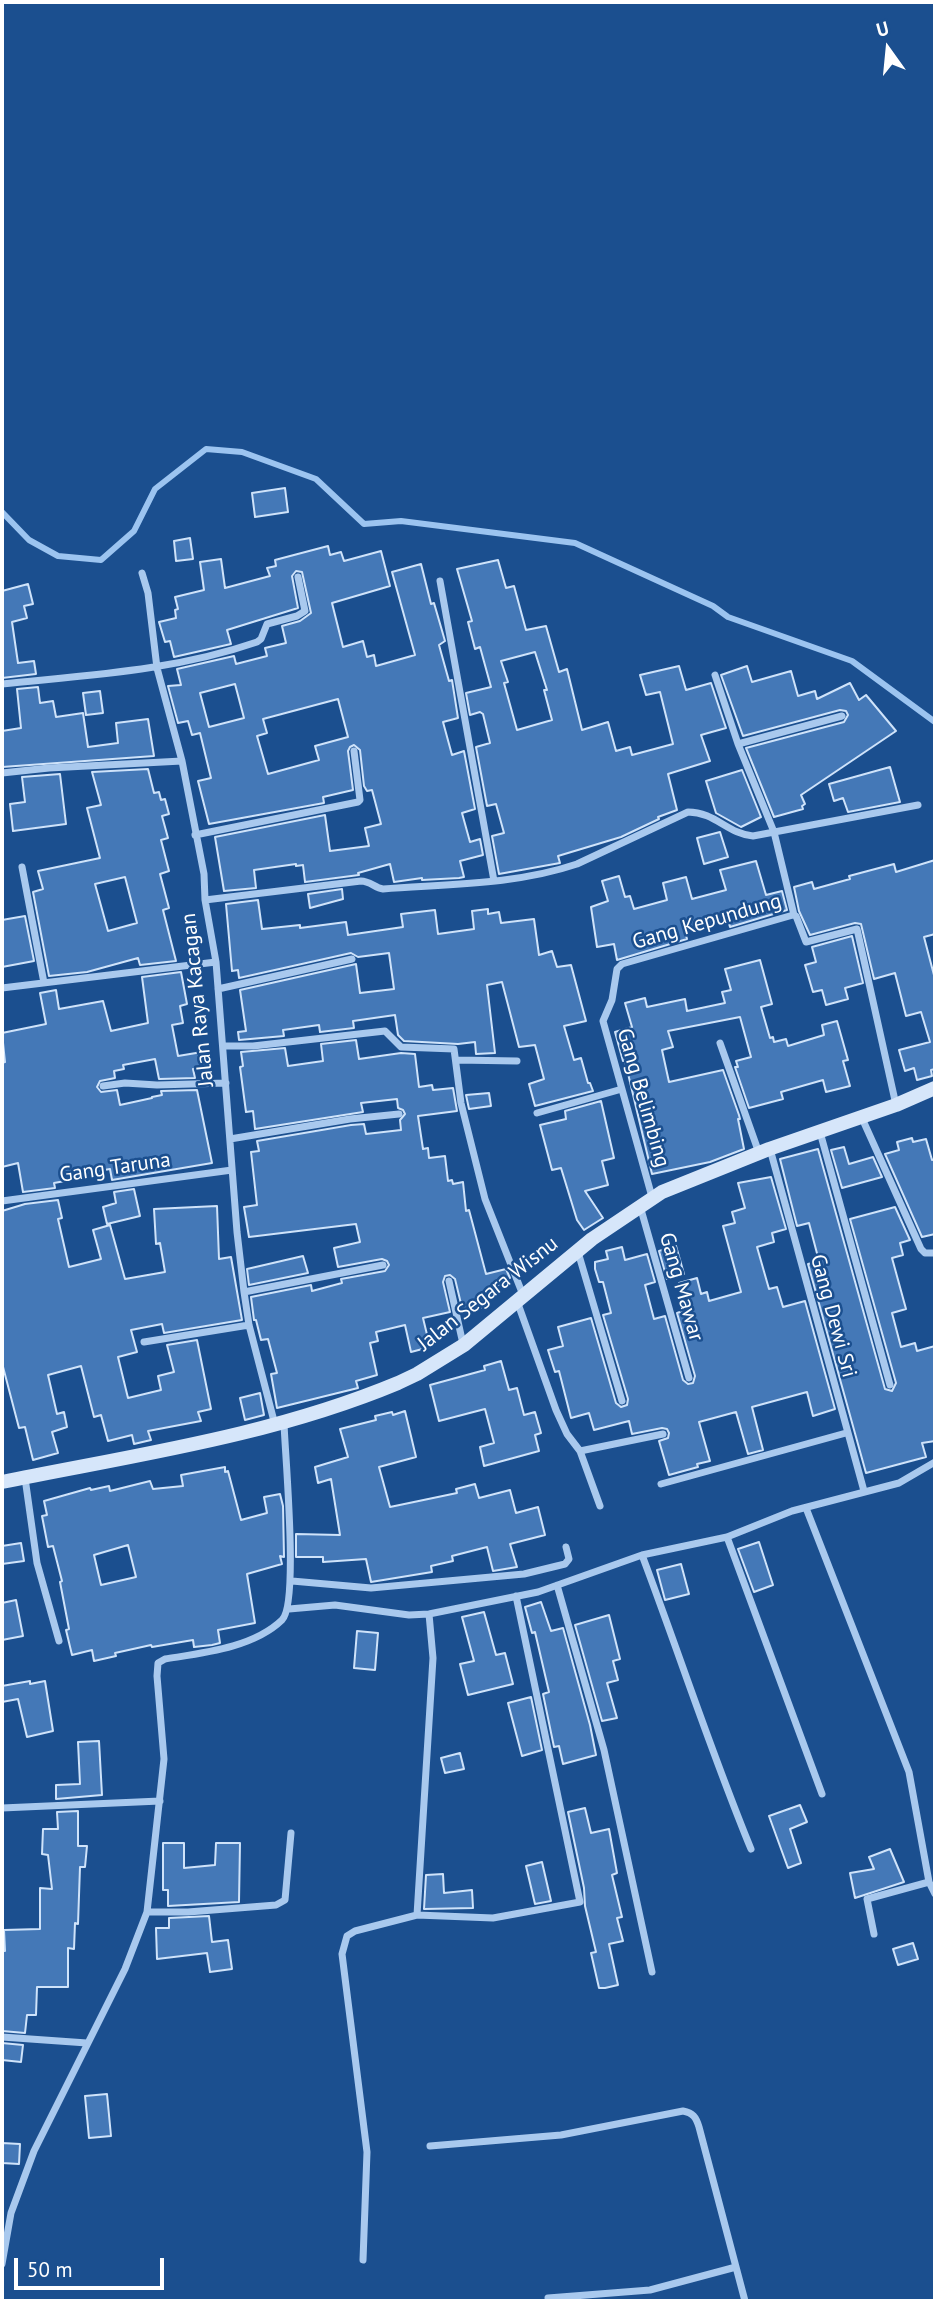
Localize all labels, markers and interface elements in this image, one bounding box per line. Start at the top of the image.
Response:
north arrow [853,14,923,84]
text: U [874,16,891,42]
street label: Gang Kepundung [630,889,784,955]
street label: Jalan Raya Kacagan [176,912,220,1088]
street label: Gang Belimbing [611,1026,675,1170]
street label: Gang Taruna [58,1148,172,1188]
street label: Gang Mawar [653,1230,709,1344]
street label: Jalan Segara Wisnu [413,1231,563,1357]
street label: Gang Dewi Sri [804,1252,862,1380]
scale bar [18,2244,168,2288]
text: 50 m [27,2256,73,2283]

